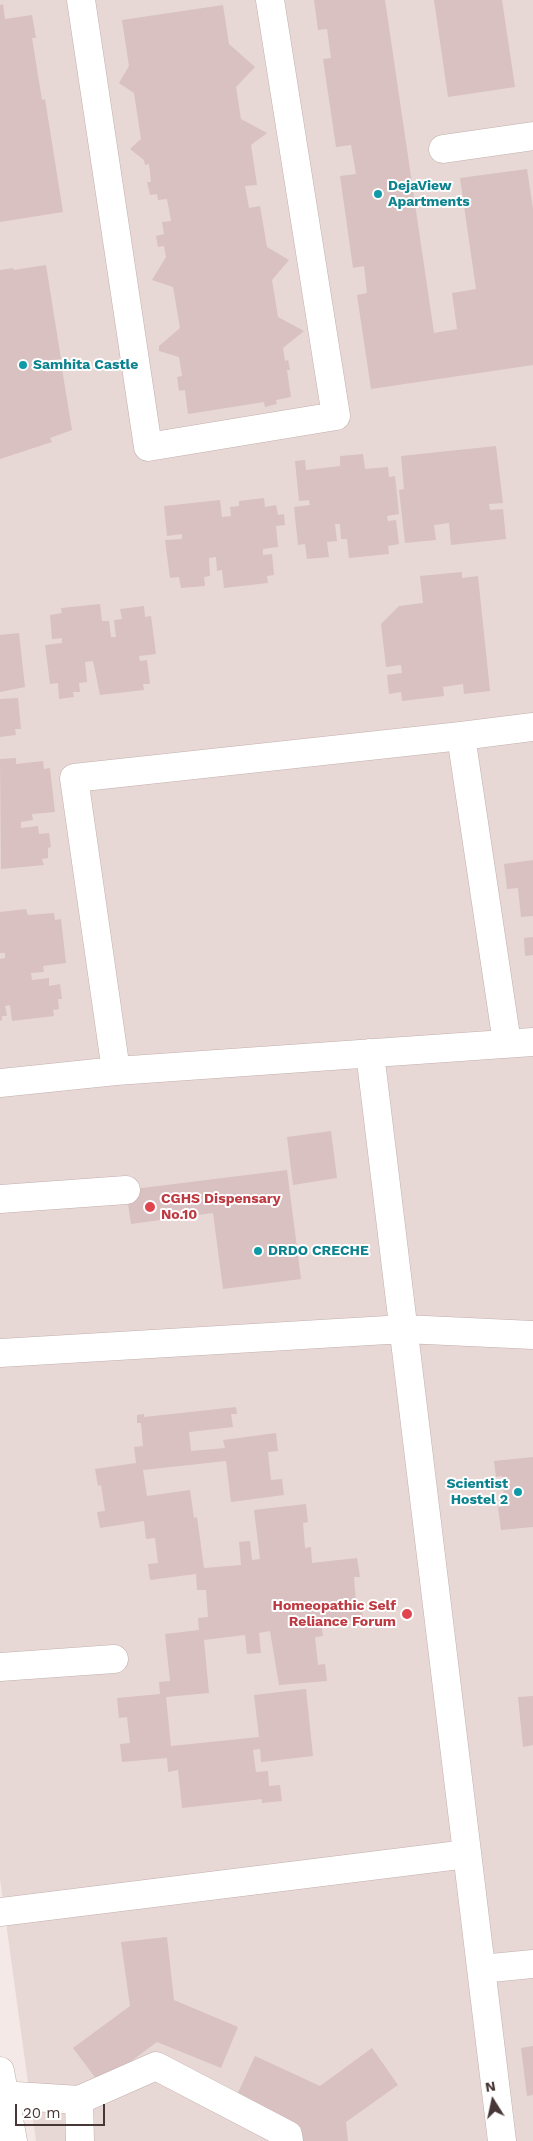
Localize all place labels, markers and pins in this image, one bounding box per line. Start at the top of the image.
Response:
place label: DejaView Apartments [388,178,470,210]
marker: DejaView Apartments [372,188,384,200]
place label: Samhita Castle [33,357,138,373]
marker: Samhita Castle [17,359,29,371]
place label: CGHS Dispensary No.10 [161,1191,281,1224]
marker: CGHS Dispensary No.10 [143,1200,157,1214]
place label: DRDO CRECHE [268,1243,369,1259]
marker: DRDO CRECHE [252,1245,264,1257]
place label: Scientist Hostel 2 [446,1476,508,1508]
marker: Scientist Hostel 2 [512,1486,524,1498]
place label: Homeopathic Self Reliance Forum [273,1598,396,1630]
marker: Homeopathic Self Reliance Forum [400,1607,414,1621]

